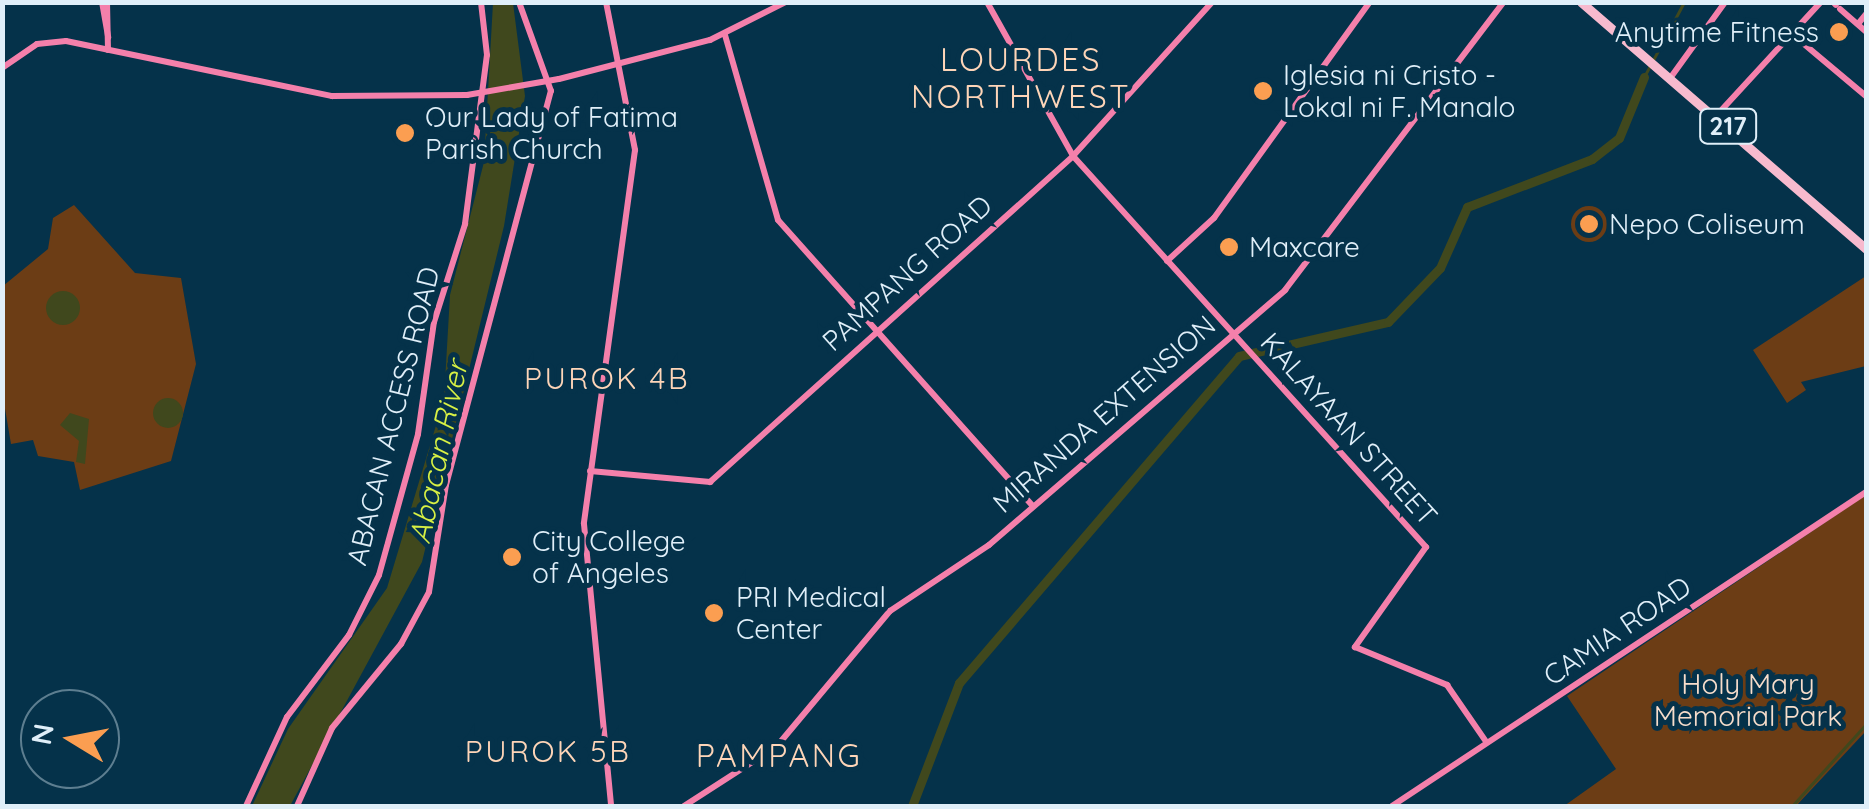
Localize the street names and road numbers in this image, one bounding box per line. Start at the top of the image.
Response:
road number: 217 [1698,106,1758,146]
street label: PAMPANG ROAD [815,188,999,358]
street label: ABACAN ACCESS ROAD [340,263,446,569]
street label: MIRANDA EXTENSION [986,308,1222,520]
street label: KALAYAAN STREET [1254,326,1444,532]
street label: CAMIA ROAD [1537,569,1697,693]

